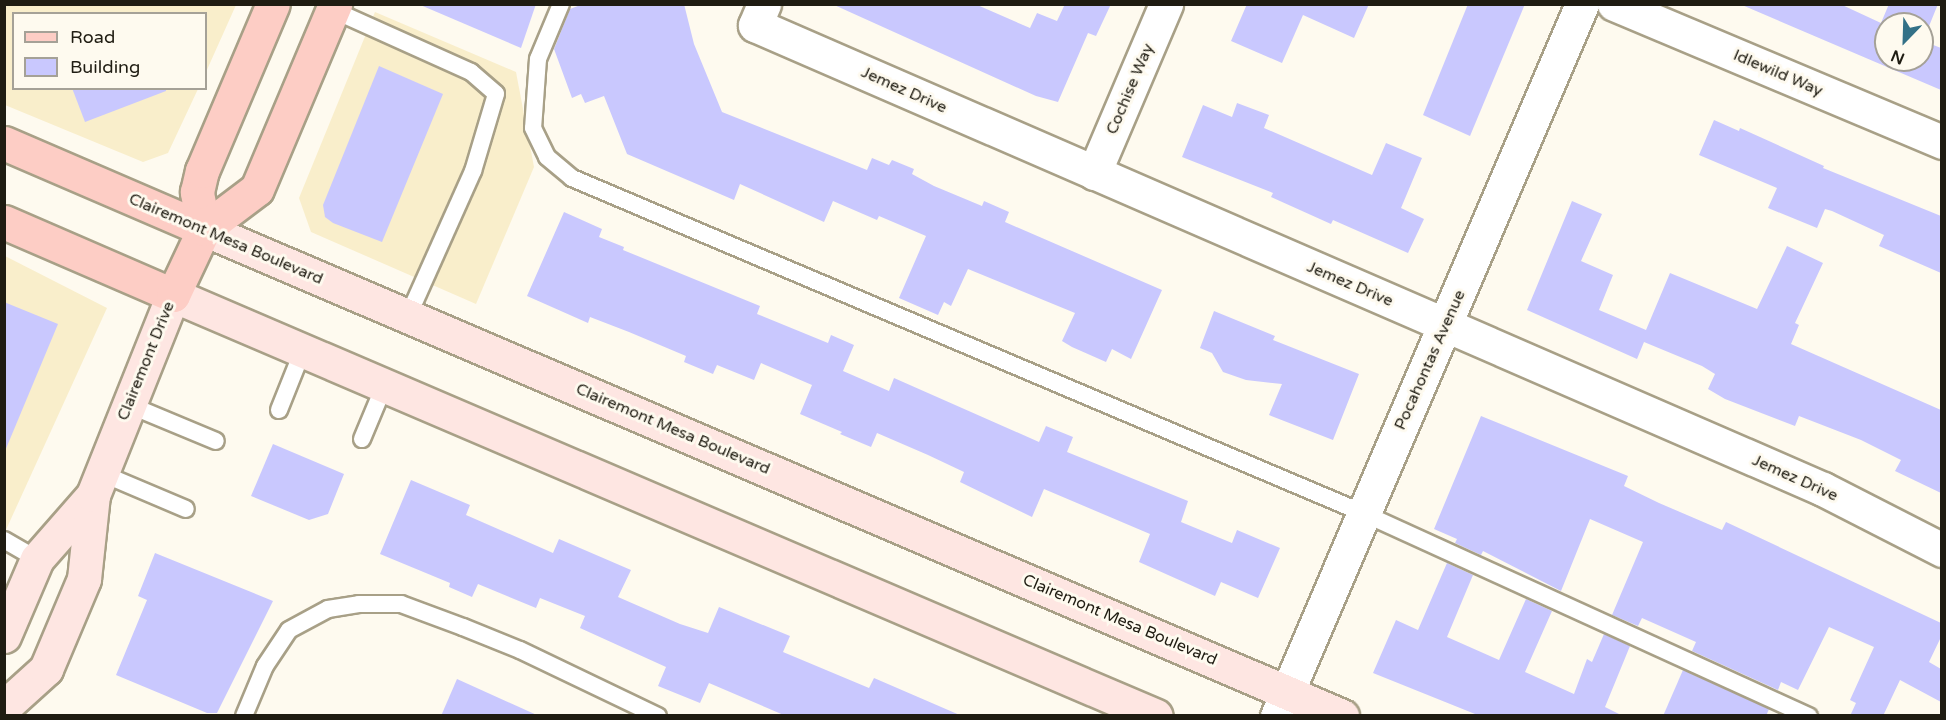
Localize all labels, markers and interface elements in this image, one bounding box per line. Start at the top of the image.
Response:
legend [12,12,207,90]
north arrow [1874,12,1934,72]
text: Road [70,26,115,48]
street label: Cochise Way [1102,41,1158,137]
text: N [1888,45,1908,68]
street label: Idlewild Way [1730,46,1826,100]
text: Building [70,56,140,78]
street label: Jemez Drive [858,63,950,117]
street label: Clairemont Mesa Boulevard [126,189,326,289]
street label: Jemez Drive [1304,257,1396,311]
street label: Pocahontas Avenue [1391,287,1469,433]
street label: Clairemont Drive [113,299,179,423]
street label: Clairemont Mesa Boulevard [573,379,773,479]
street label: Jemez Drive [1749,451,1841,505]
street label: Clairemont Mesa Boulevard [1020,570,1220,670]

